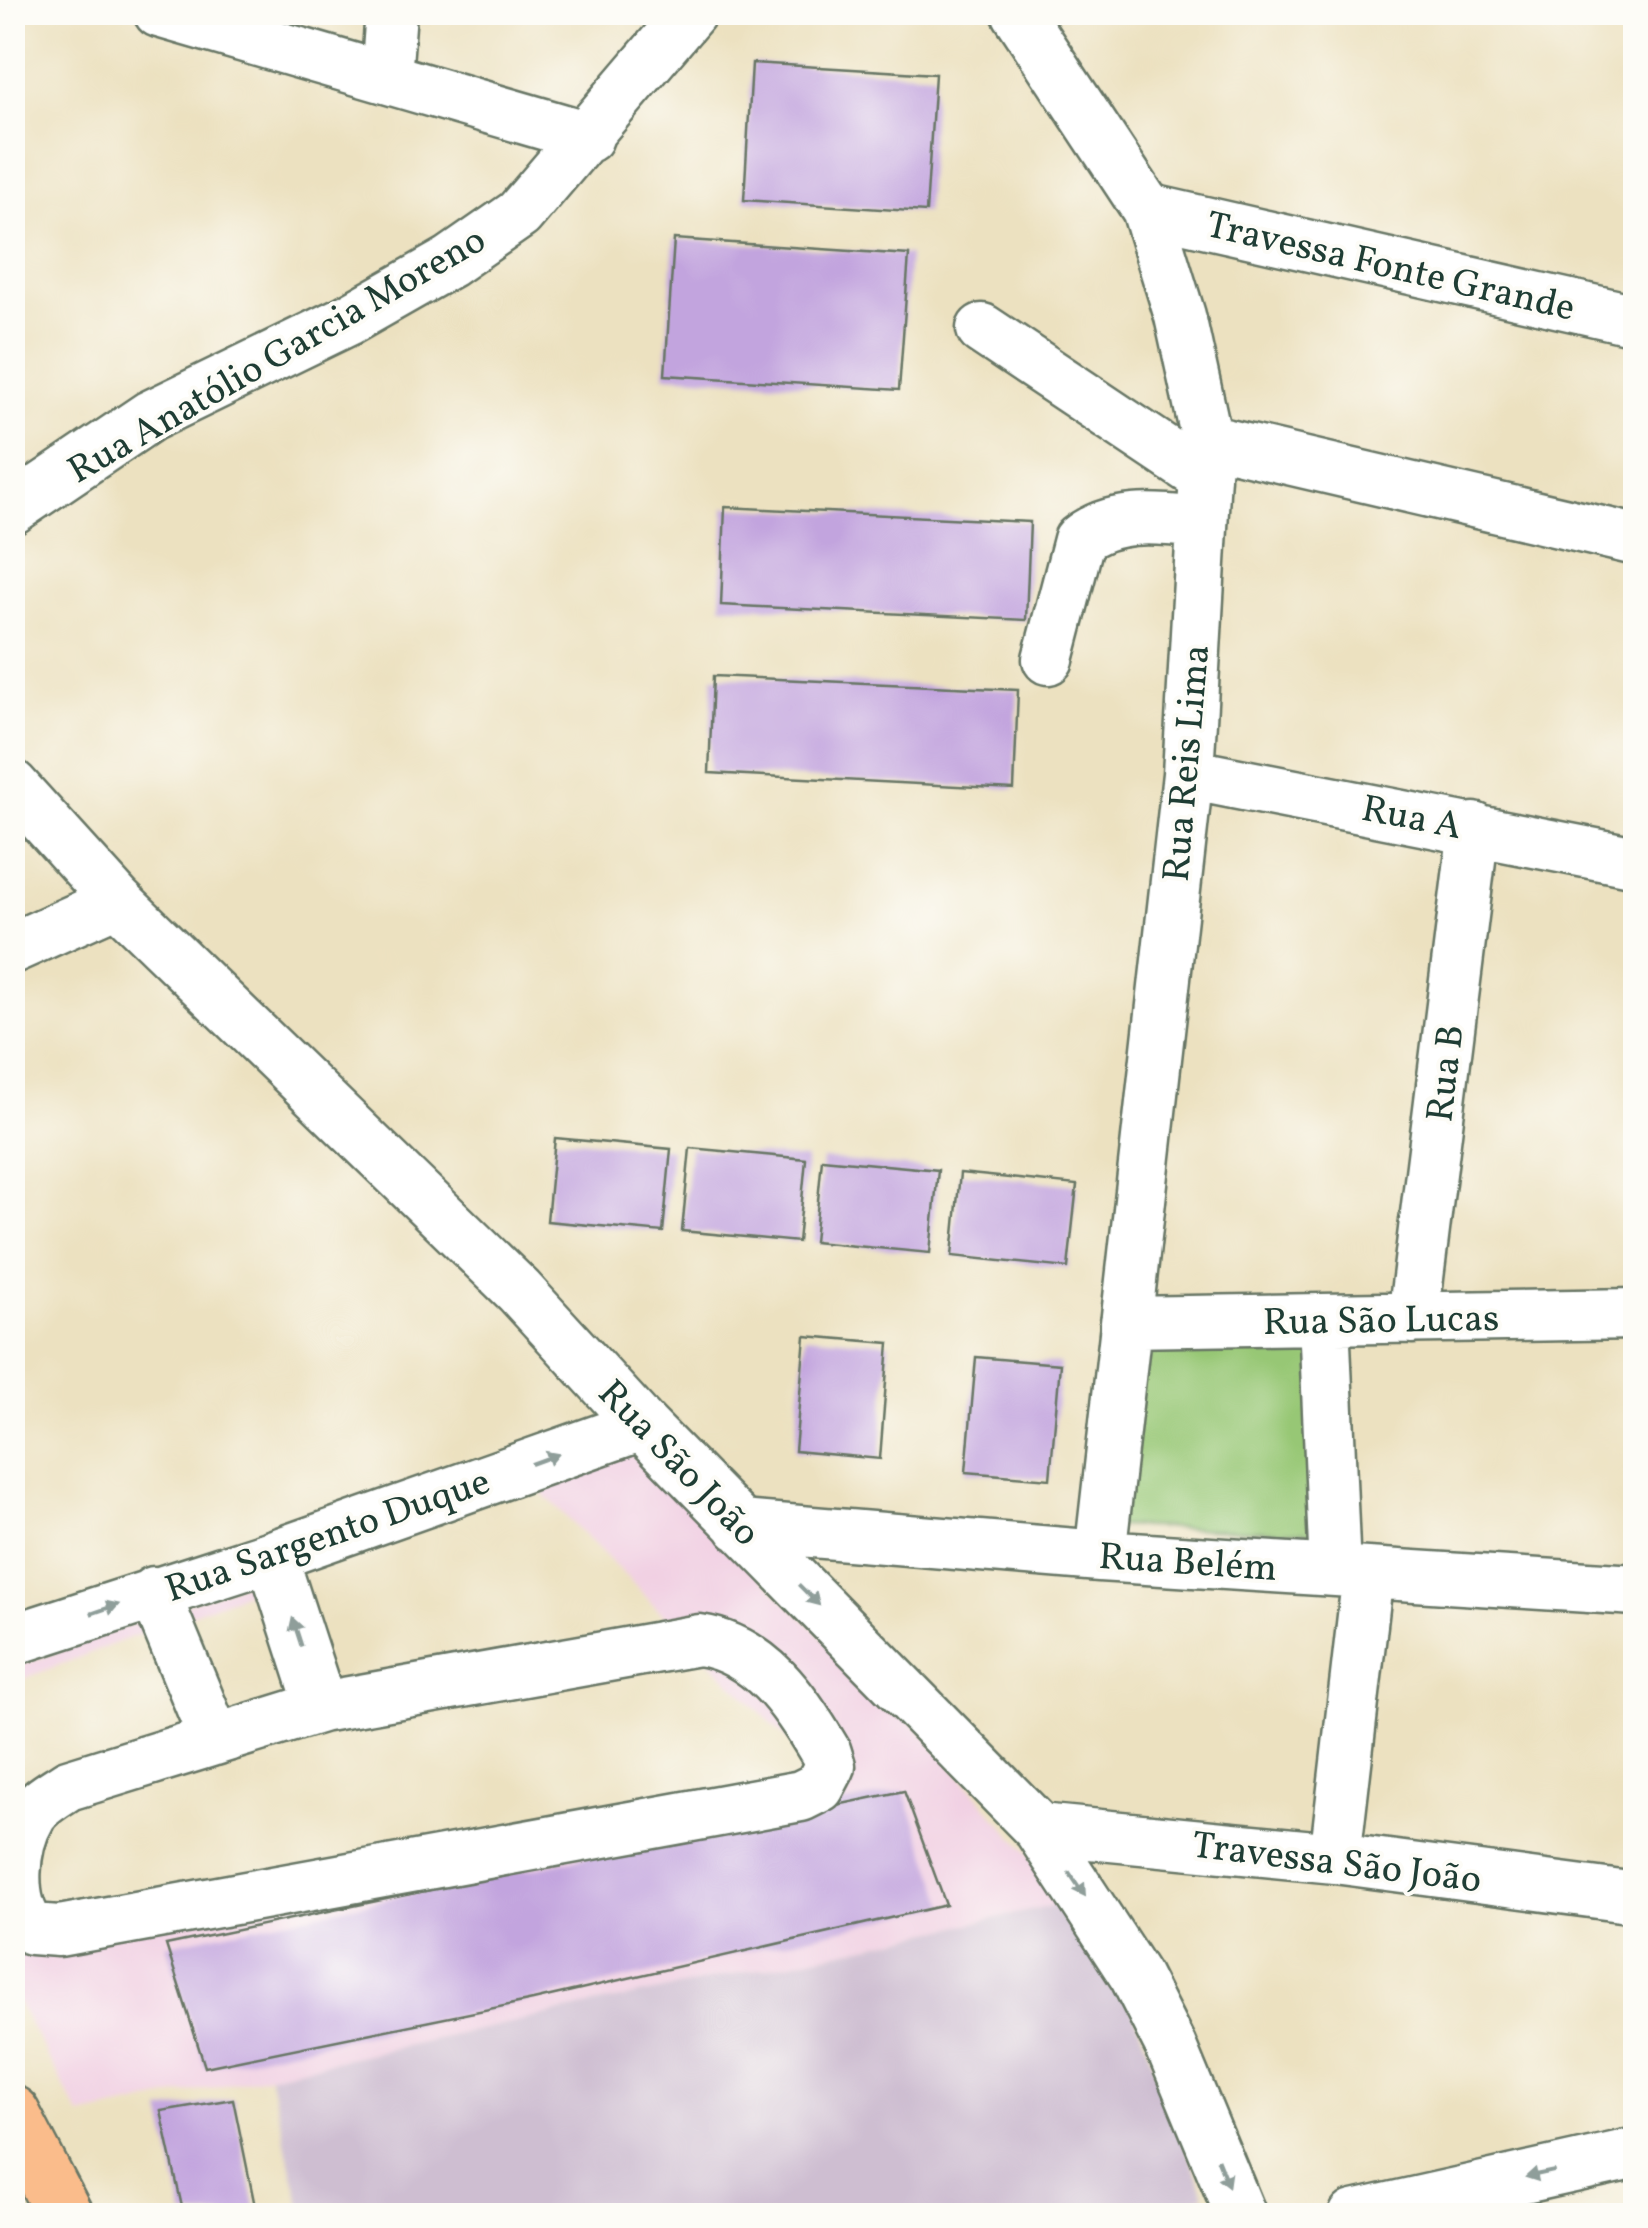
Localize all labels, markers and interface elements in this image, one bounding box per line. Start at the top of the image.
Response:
street label: Travessa Fonte Grande [1201,200,1580,337]
street label: Rua Anatólio Garcia Moreno [59,215,496,499]
street label: Rua Reis Lima [1152,643,1225,884]
street label: Rua A [1357,784,1466,855]
street label: Rua B [1415,1022,1480,1125]
street label: Rua São Lucas [1262,1294,1500,1351]
street label: Rua São João [584,1369,771,1560]
one-way arrow [531,1451,561,1466]
street label: Rua Sargento Duque [159,1457,498,1618]
street label: Rua Belém [1097,1532,1279,1597]
one-way arrow [797,1583,820,1607]
one-way arrow [90,1601,120,1616]
one-way arrow [288,1616,303,1646]
street label: Travessa São João [1189,1820,1484,1908]
one-way arrow [1067,1871,1086,1898]
one-way arrow [1215,2158,1231,2188]
one-way arrow [1524,2167,1555,2182]

